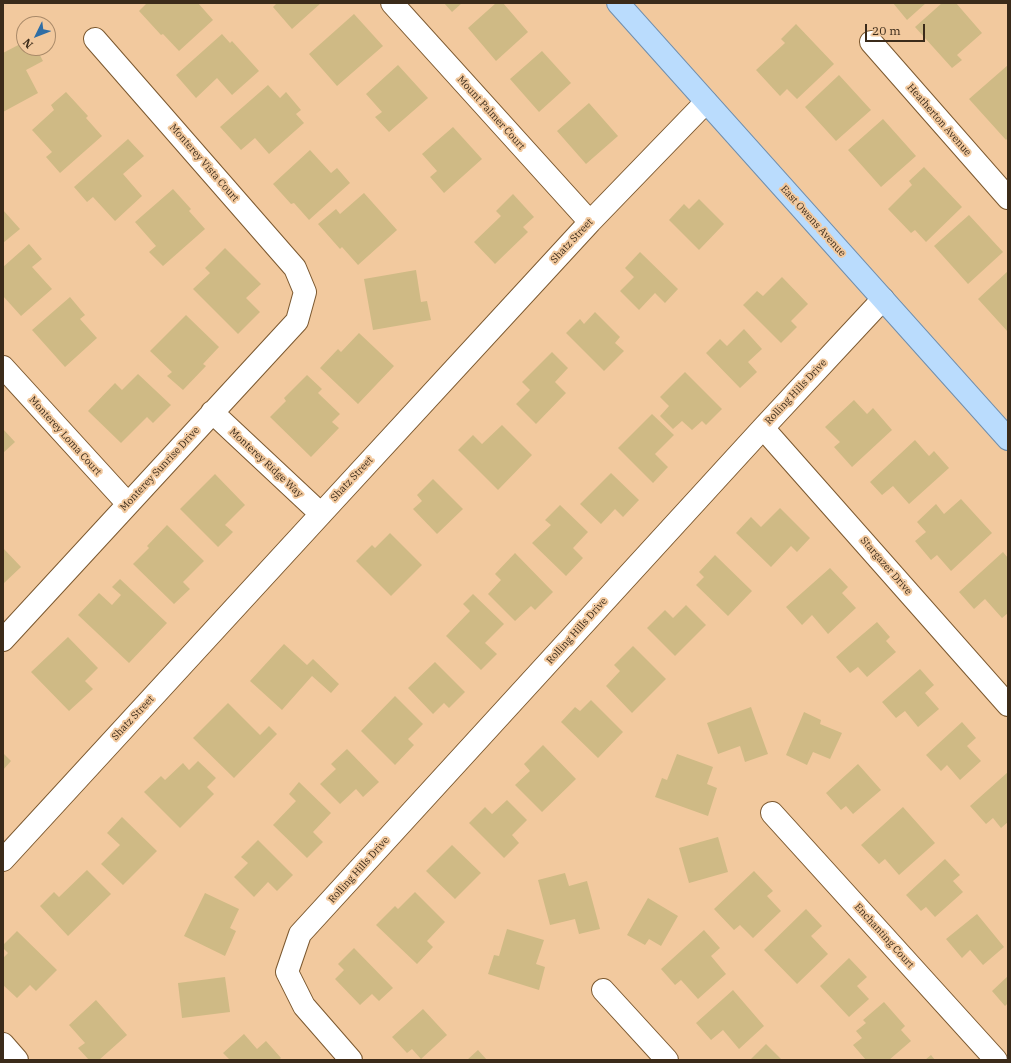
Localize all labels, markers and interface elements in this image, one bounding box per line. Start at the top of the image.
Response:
north arrow [16,16,56,56]
scale bar [867,16,927,42]
text: 20 m [872,23,901,38]
text: N [20,36,36,51]
street label: Mount Palmer Court [455,74,527,152]
street label: Heatherton Avenue [904,82,974,158]
street label: Monterey Vista Court [167,122,241,204]
street label: East Owens Avenue [778,183,848,259]
street label: Shatz Street [548,216,596,266]
street label: Rolling Hills Drive [763,357,829,427]
street label: Monterey Loma Court [26,394,104,478]
street label: Monterey Sunrise Drive [118,424,202,514]
street label: Monterey Ridge Way [227,426,305,500]
street label: Shatz Street [328,454,376,504]
street label: Stargazer Drive [858,535,914,597]
street label: Rolling Hills Drive [544,595,610,667]
street label: Shatz Street [109,693,157,743]
street label: Rolling Hills Drive [326,834,392,906]
street label: Enchanting Court [852,901,916,971]

